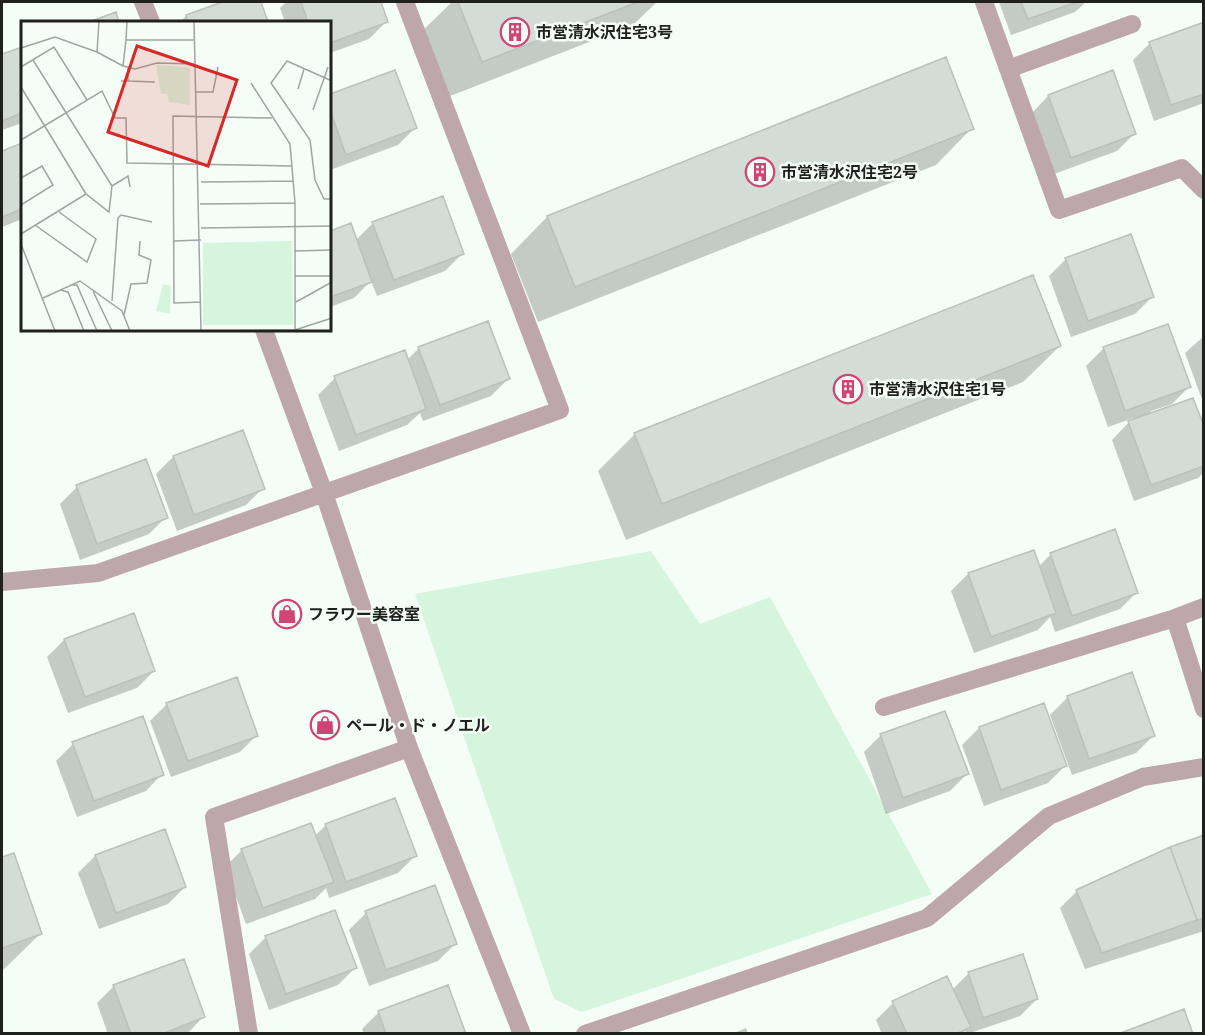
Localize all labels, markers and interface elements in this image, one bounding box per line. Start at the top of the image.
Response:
building icon: 市営清水沢住宅3号 [499,16,531,48]
inset map [21,21,332,332]
place label: 市営清水沢住宅3号 [536,21,673,43]
building icon: 市営清水沢住宅2号 [744,156,776,188]
place label: 市営清水沢住宅2号 [781,161,918,183]
building icon: 市営清水沢住宅1号 [832,373,864,405]
place label: 市営清水沢住宅1号 [869,378,1006,400]
shop icon: フラワー美容室 [271,598,303,630]
place label: フラワー美容室 [308,603,420,625]
shop icon: ペール・ド・ノエル [309,709,341,741]
place label: ペール・ド・ノエル [346,714,490,736]

